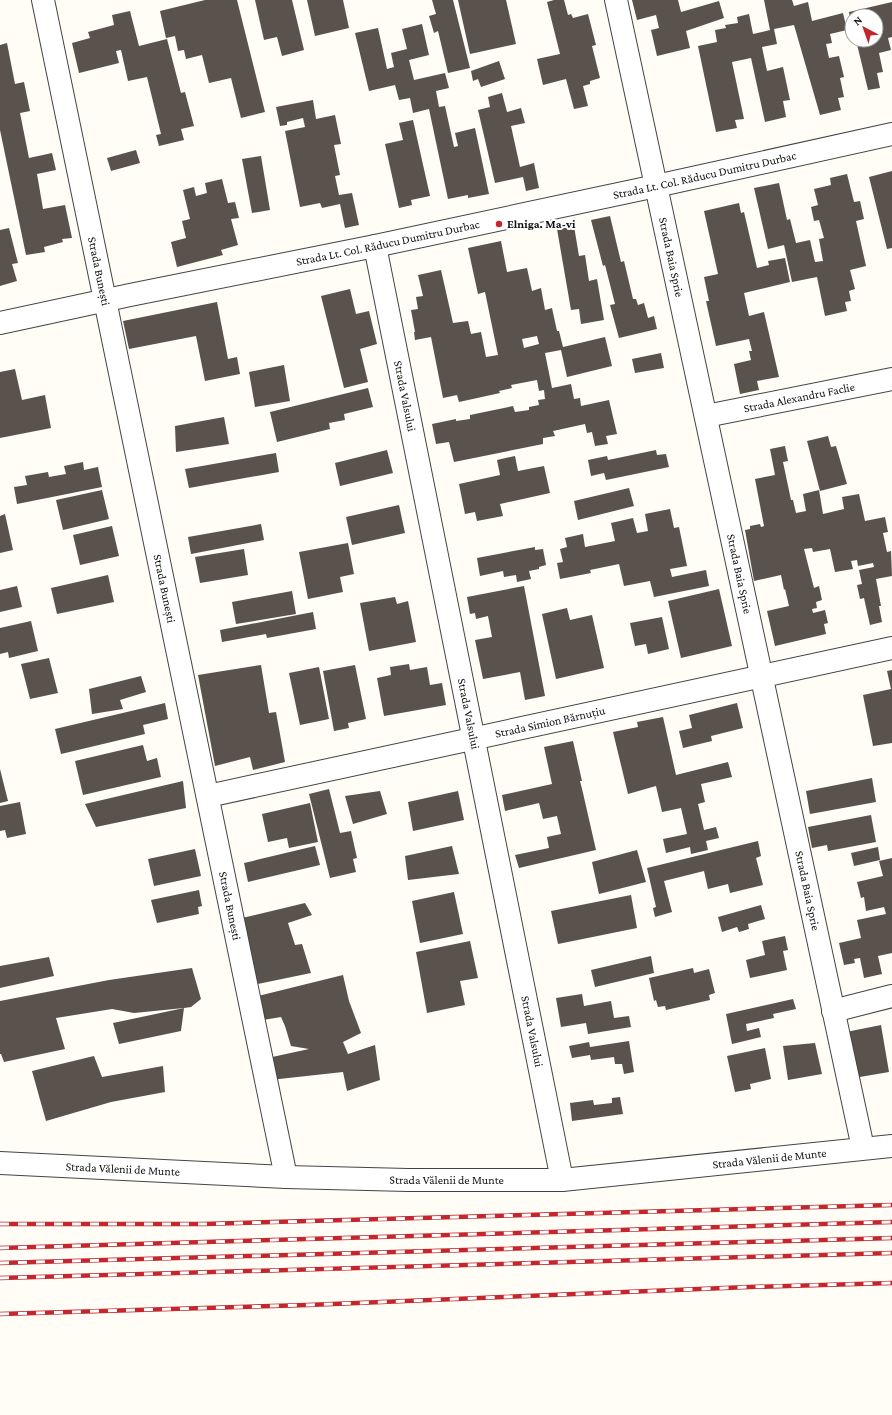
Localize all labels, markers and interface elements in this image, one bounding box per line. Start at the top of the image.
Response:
north arrow [844,8,884,48]
text: N [851,13,865,27]
street label: Strada Lt. Col. Răducu Dumitru Durbac [612,148,798,202]
street label: Strada Baia Sprie [656,216,687,298]
street label: Strada Lt. Col. Răducu Dumitru Durbac [295,217,481,269]
place label: Elniga. Ma-vi [507,217,576,231]
marker: Elniga. Ma-vi [494,219,504,229]
street label: Strada Bunești [85,236,113,307]
street label: Strada Valsului [391,359,419,433]
street label: Strada Alexandru Faclie [742,380,856,415]
street label: Strada Baia Sprie [724,533,755,615]
street label: Strada Bunești [151,553,178,624]
street label: Strada Valsului [455,677,483,750]
street label: Strada Simion Bărnuțiu [494,703,607,741]
street label: Strada Baia Sprie [792,850,823,932]
street label: Strada Bunești [216,870,244,942]
street label: Strada Valsului [518,995,546,1068]
street label: Strada Vălenii de Munte [712,1146,827,1171]
street label: Strada Vălenii de Munte [65,1159,180,1179]
street label: Strada Vălenii de Munte [389,1173,504,1187]

